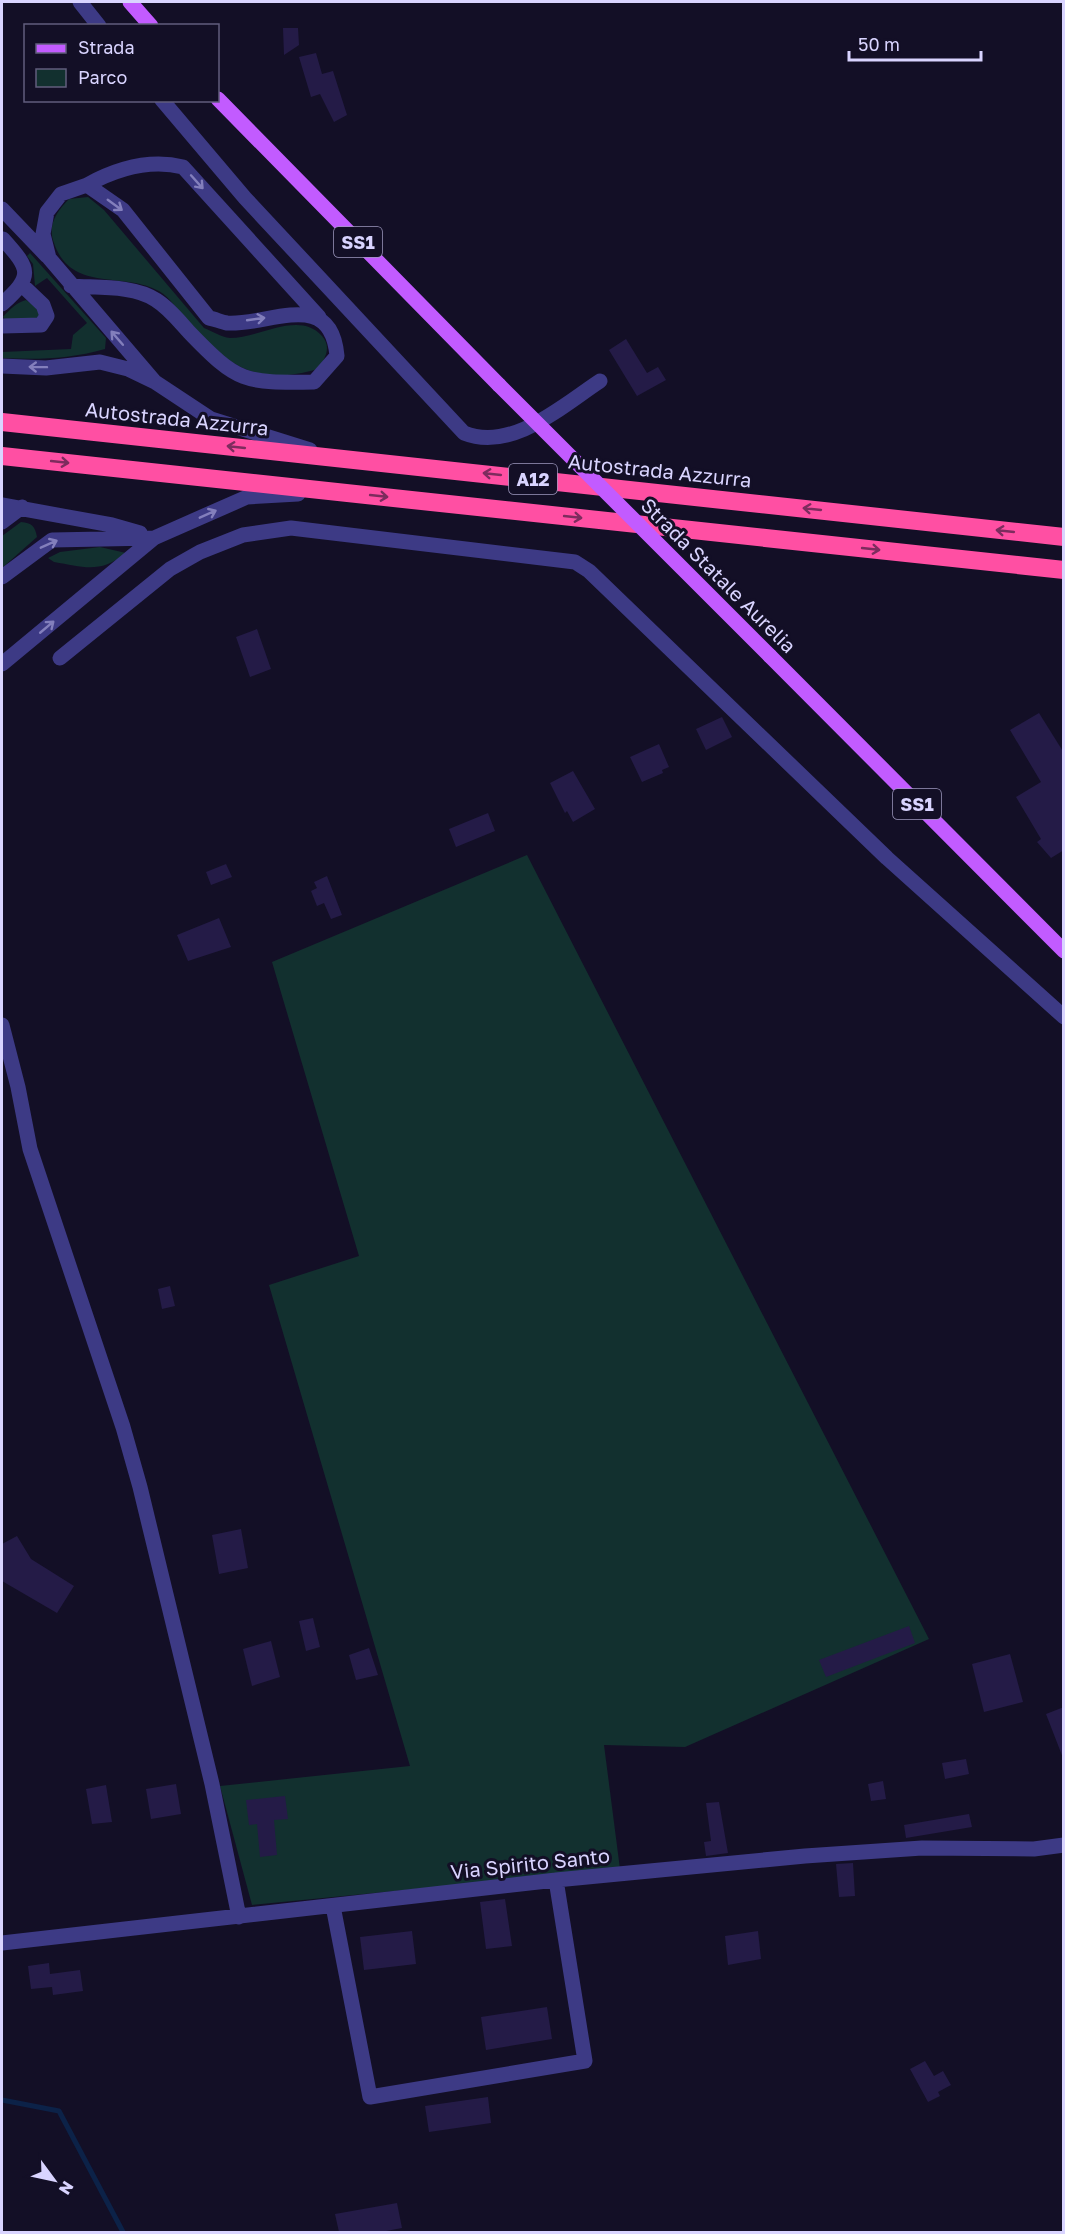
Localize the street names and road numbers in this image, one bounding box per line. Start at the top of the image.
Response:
road number: SS1 [334,227,382,257]
street label: Autostrada Azzurra [84,396,270,440]
street label: Autostrada Azzurra [567,448,753,492]
road number: A12 [509,464,557,494]
street label: Strada Statale Aurelia [637,493,801,657]
road number: SS1 [893,789,941,819]
street label: Via Spirito Santo [449,1843,611,1883]

